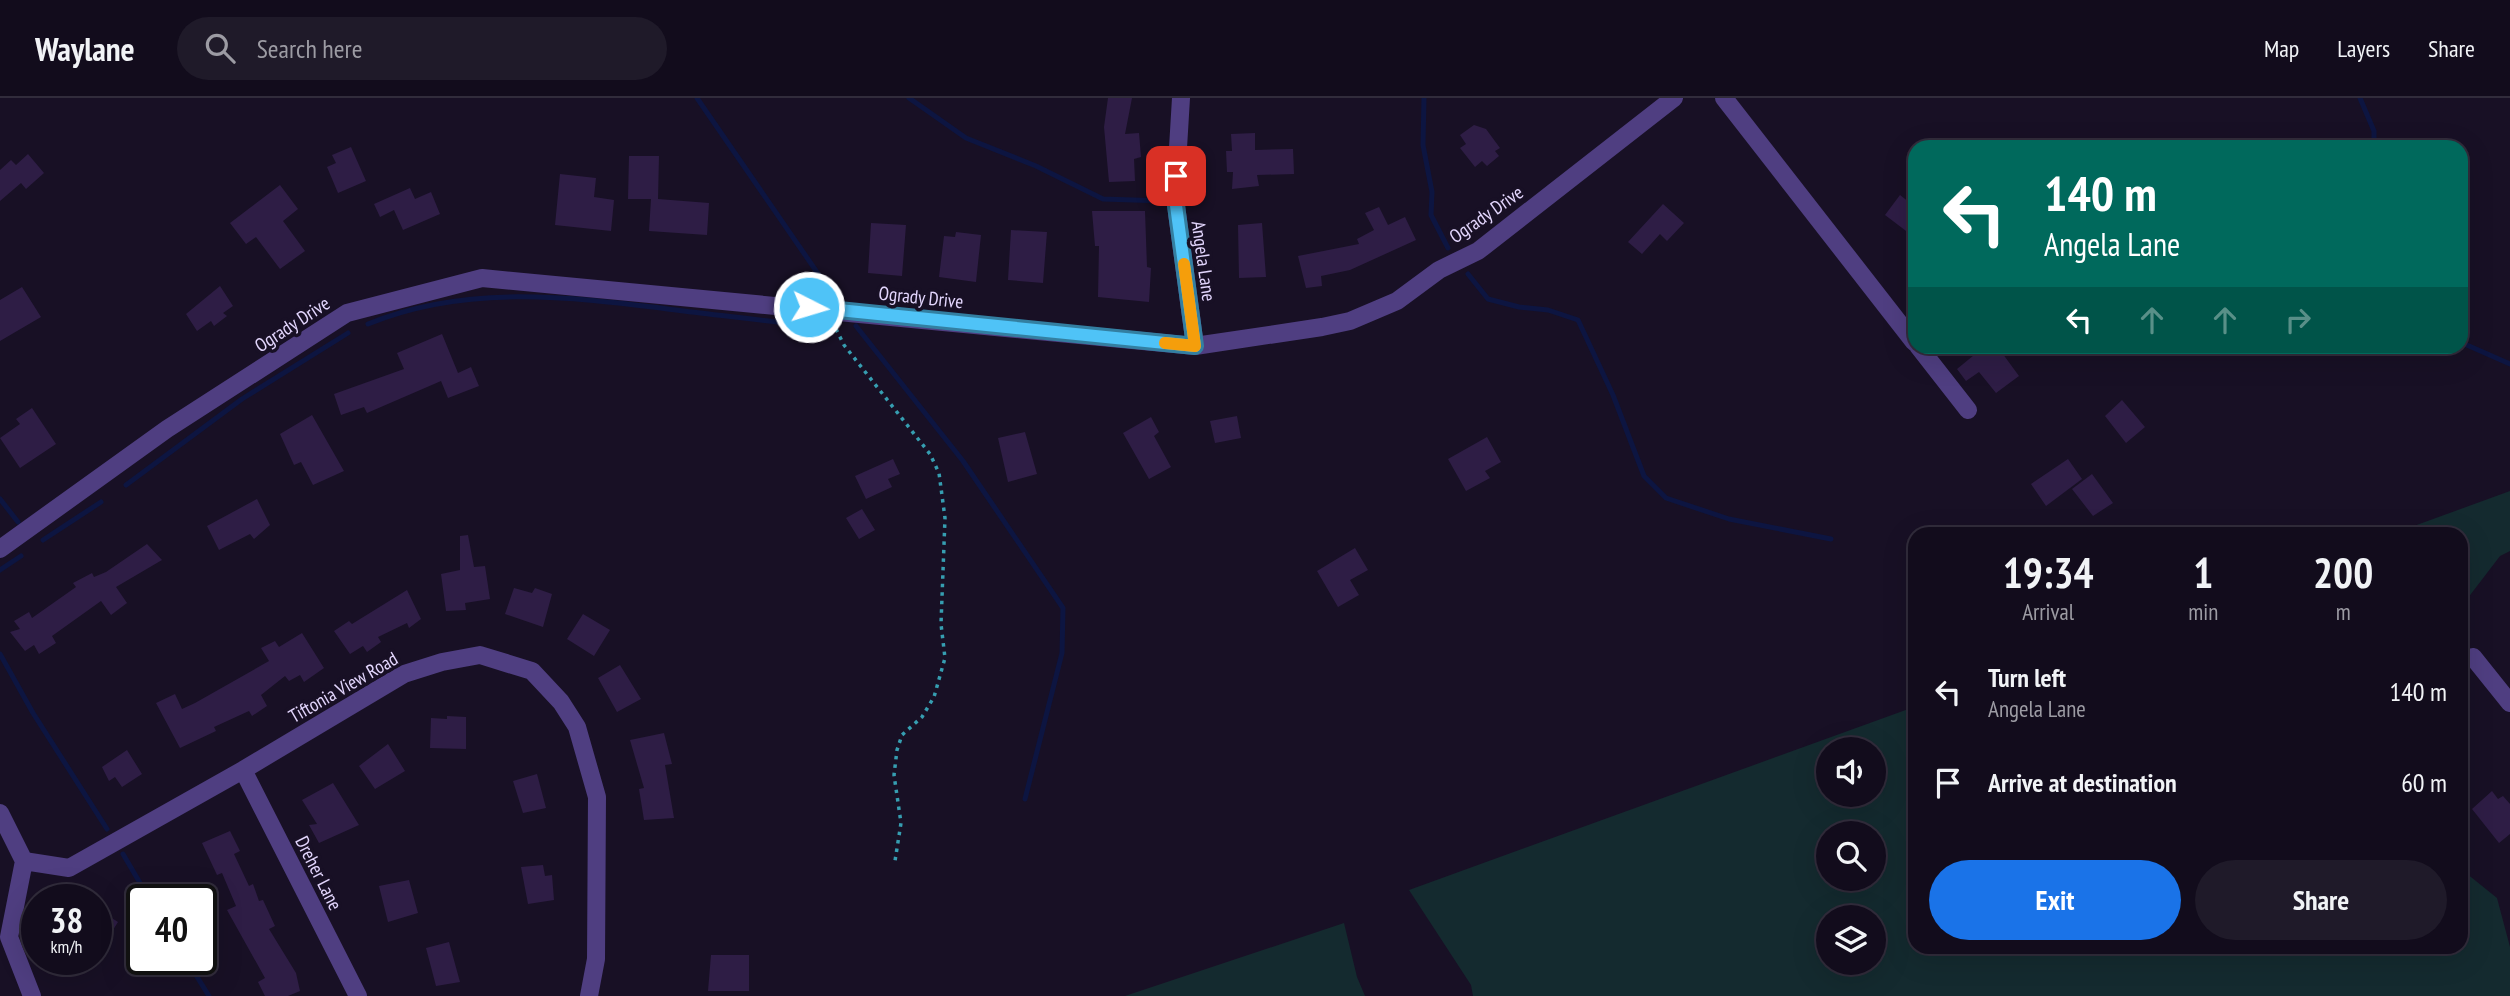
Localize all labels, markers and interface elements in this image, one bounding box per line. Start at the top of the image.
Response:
search box [177,17,667,80]
text: Waylane [35,27,135,70]
icon: search [201,29,239,67]
text: Search here [257,32,362,65]
text: Map [2264,33,2299,64]
text: Layers [2337,33,2390,64]
text: Share [2428,33,2475,64]
pin [1146,146,1206,206]
icon: arrive [1157,157,1195,195]
text: 140 m [2044,161,2157,225]
icon: left [1929,168,2020,259]
street label: Ogrady Drive [1444,180,1528,248]
street label: Angela Lane [1186,219,1222,303]
text: Angela Lane [2044,223,2180,265]
position arrow [772,270,846,344]
street label: Ogrady Drive [878,281,965,313]
street label: Ogrady Drive [250,291,334,357]
icon: left [2060,301,2098,339]
icon: ahead [2133,301,2171,339]
icon: ahead [2206,301,2244,339]
icon: right [2279,301,2317,339]
text: 19:34 [2003,545,2094,600]
text: 1 [2193,545,2213,600]
text: 200 [2313,545,2373,600]
text: Arrival [2022,597,2074,626]
text: min [2188,597,2218,626]
text: m [2336,597,2351,626]
street label: Tiftonia View Road [284,646,402,728]
text: Turn left [1988,661,2066,694]
icon: left [1929,673,1967,711]
text: 140 m [2389,675,2447,708]
text: Angela Lane [1988,694,2086,723]
map controls [1816,737,1886,975]
button: sound [1816,737,1886,807]
icon: arrive [1929,764,1967,802]
text: Arrive at destination [1988,766,2177,799]
text: 60 m [2401,766,2447,799]
button: search [1816,821,1886,891]
street label: Dreher Lane [290,832,348,914]
button: Exit [1929,860,2181,940]
button: Share [2195,860,2447,940]
speed limit sign: 40 [126,884,217,975]
text: 38 [50,897,83,943]
button: layers [1816,905,1886,975]
text: km/h [51,935,82,958]

